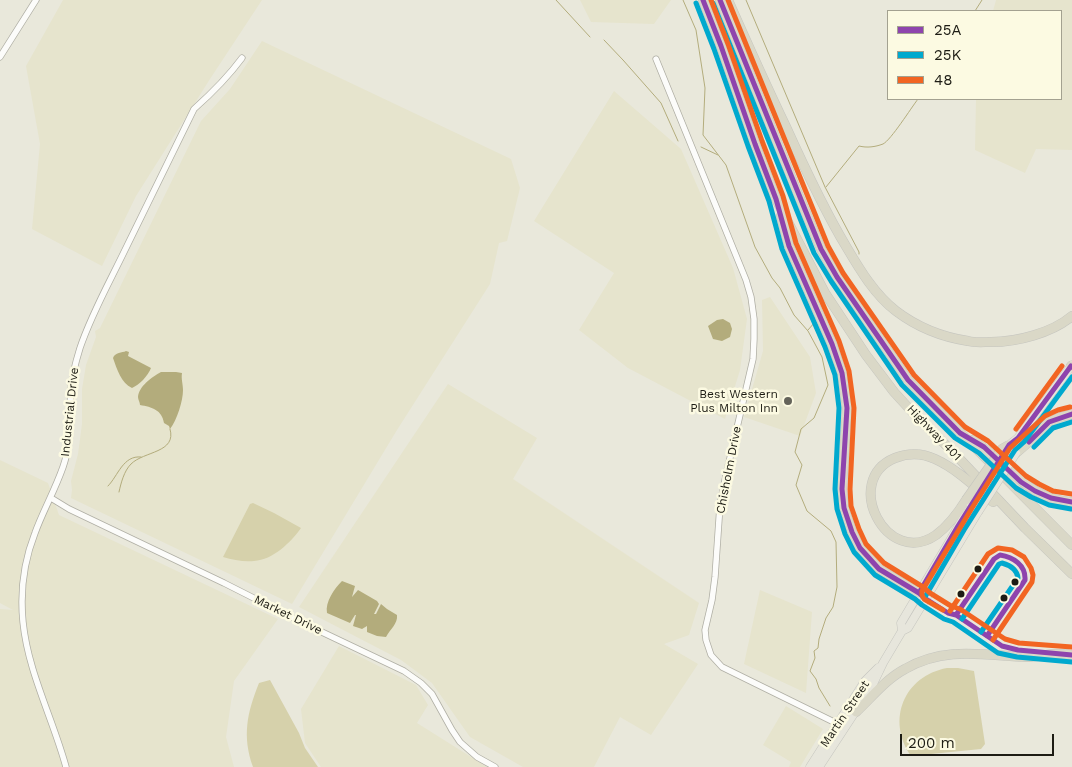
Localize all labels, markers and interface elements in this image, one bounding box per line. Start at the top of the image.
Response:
legend [887,10,1062,100]
text: 25A [934,21,961,39]
text: 25K [934,46,961,64]
text: 48 [934,71,952,89]
street label: Industrial Drive [58,367,82,457]
place label: Best Western Plus Milton Inn [690,387,778,415]
marker: Best Western Plus Milton Inn [782,395,794,407]
street label: Highway 401 [904,402,964,464]
street label: Chisholm Drive [713,425,745,515]
unlabelled marker [973,564,983,574]
unlabelled marker [1010,577,1020,587]
unlabelled marker [956,589,966,599]
street label: Market Drive [252,592,324,638]
unlabelled marker [999,593,1009,603]
street label: Martin Street [817,678,873,750]
scale bar [902,724,1056,756]
text: 200 m [908,734,955,752]

